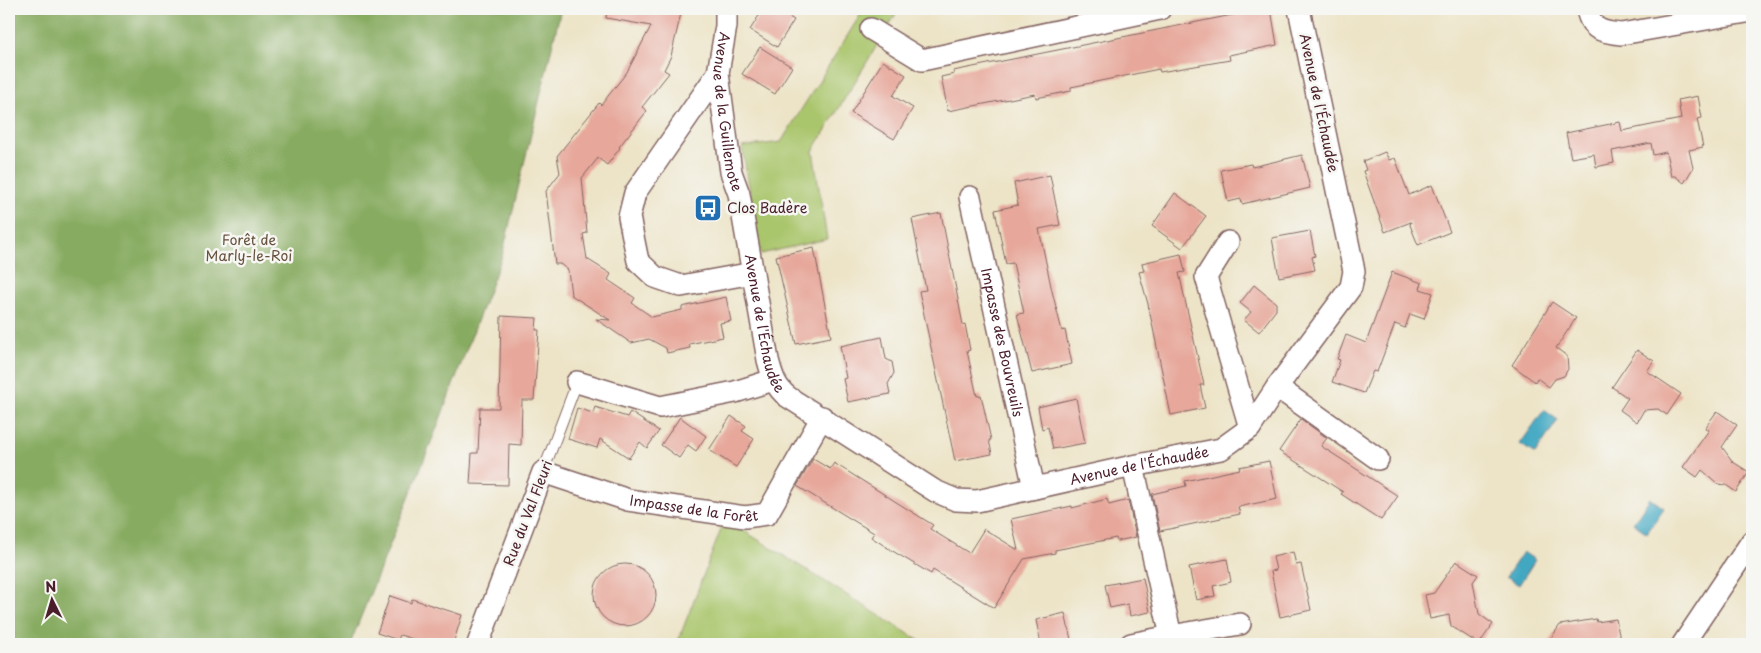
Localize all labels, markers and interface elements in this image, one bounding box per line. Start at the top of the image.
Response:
street label: Avenue de la Guillemote [708,31,748,194]
street label: Avenue de l'Échaudée [1295,32,1344,174]
bus stop icon: Clos Badère [693,193,723,223]
place label: Clos Badère [727,197,808,218]
park label: Forêt de Marly-le-Roi [206,229,292,266]
street label: Avenue de l'Échaudée [740,252,790,397]
street label: Impasse des Bouvreuils [976,266,1029,419]
street label: Avenue de l'Échaudée [1068,441,1211,490]
street label: Rue du Val Fleuri [498,457,557,569]
street label: Impasse de la Forêt [628,489,760,527]
north arrow [28,576,78,626]
text: N [44,576,57,597]

